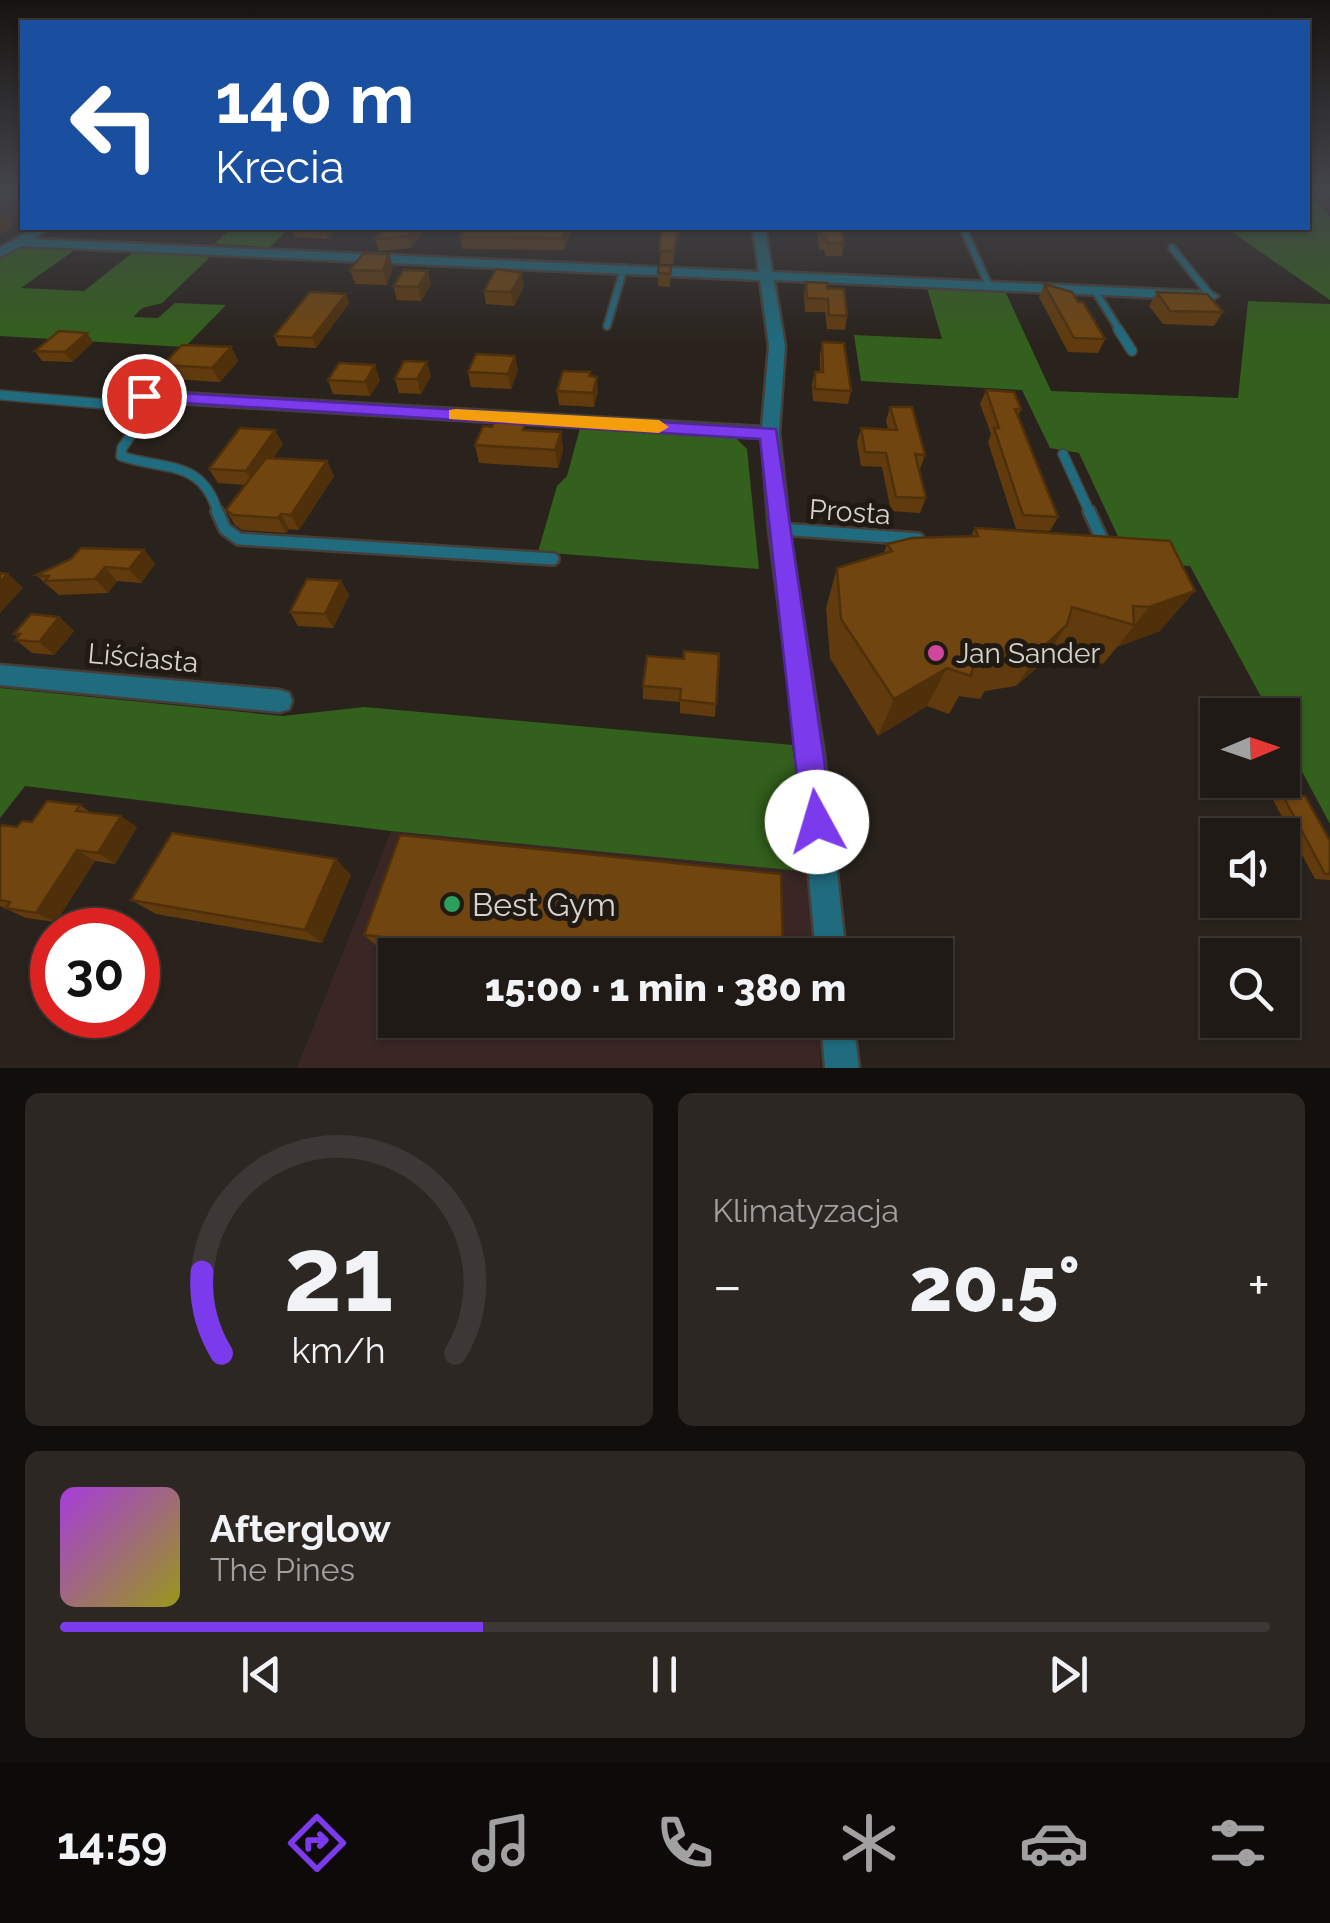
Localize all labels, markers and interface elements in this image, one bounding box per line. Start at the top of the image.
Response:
text: 140 m [215,57,415,139]
icon: left [50,60,180,190]
text: Krecia [215,141,344,194]
pin [102,354,187,439]
icon: arrive [117,369,172,424]
street label: Prosta [808,493,892,531]
street label: Liściasta [86,637,200,679]
place label: Jan Sander [956,637,1100,670]
marker: Jan Sander [925,642,947,664]
north arrow [1200,698,1300,798]
map controls [1200,698,1300,1038]
position arrow [765,770,869,874]
button: sound [1200,818,1300,918]
place label: Best Gym [472,886,616,923]
marker: Best Gym [441,893,463,915]
speed limit sign: 30 [30,908,160,1038]
button: search [1200,938,1300,1038]
text: 15:00 · 1 min · 380 m [485,965,846,1010]
text: Klimatyzacja [713,1192,899,1229]
text: 21 [284,1213,394,1335]
text: 20.5° [909,1240,1080,1329]
text: − [713,1253,742,1318]
text: + [1247,1253,1270,1318]
text: km/h [292,1329,386,1371]
text: Afterglow [210,1506,391,1551]
text: The Pines [210,1551,355,1588]
icon: previous [234,1647,289,1702]
icon: pause [637,1647,692,1702]
icon: next [1041,1647,1096,1702]
icon: directions [282,1808,352,1878]
icon: music [466,1808,536,1878]
icon: phone [650,1808,720,1878]
icon: climate [834,1808,904,1878]
icon: car [1019,1808,1089,1878]
icon: filters [1203,1808,1273,1878]
text: 14:59 [57,1817,168,1870]

